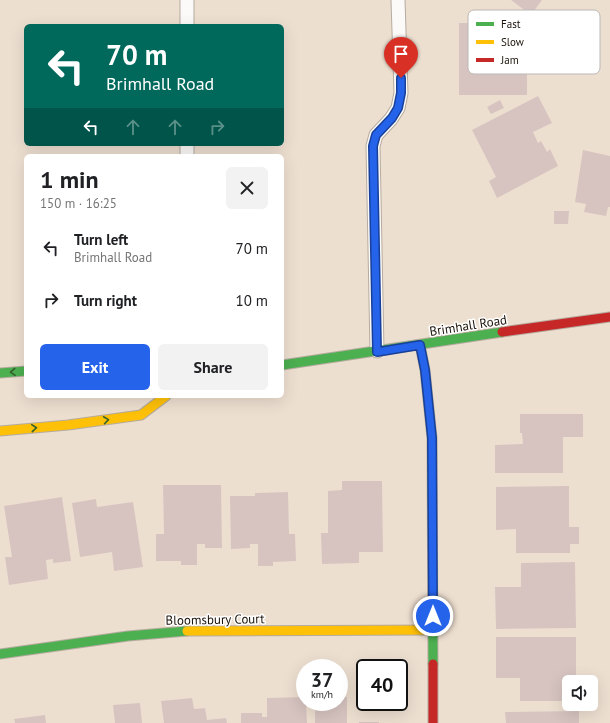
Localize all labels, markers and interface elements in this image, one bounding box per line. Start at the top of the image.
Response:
legend [468,10,600,74]
text: Fast [501,17,521,31]
text: Slow [501,35,524,49]
text: 70 m [106,36,167,73]
pin [384,37,418,78]
icon: left [40,40,92,92]
icon: arrive [390,43,412,65]
text: Jam [500,53,519,67]
text: Brimhall Road [106,72,214,95]
icon: left [80,116,102,138]
icon: ahead [122,116,144,138]
icon: ahead [164,116,186,138]
icon: right [206,116,228,138]
text: 1 min [40,164,99,195]
button: close [226,167,268,209]
text: 150 m · 16:25 [40,195,117,212]
text: Turn left [74,230,128,249]
icon: left [40,237,62,259]
text: 70 m [235,239,268,258]
text: Brimhall Road [74,249,152,266]
icon: right [40,289,62,311]
text: Turn right [74,291,137,310]
text: 10 m [235,291,268,310]
street label: Brimhall Road [428,311,508,340]
button: Exit [40,344,150,390]
button: Share [158,344,268,390]
one-way arrow [10,368,16,376]
one-way arrow [103,416,109,425]
one-way arrow [31,423,37,432]
position arrow [412,595,454,637]
street label: Bloomsbury Court [165,610,265,629]
speed limit sign: 40 [356,659,408,711]
text: 37 [311,667,333,693]
map controls [562,675,598,711]
button: sound [562,675,598,711]
text: km/h [311,688,333,701]

